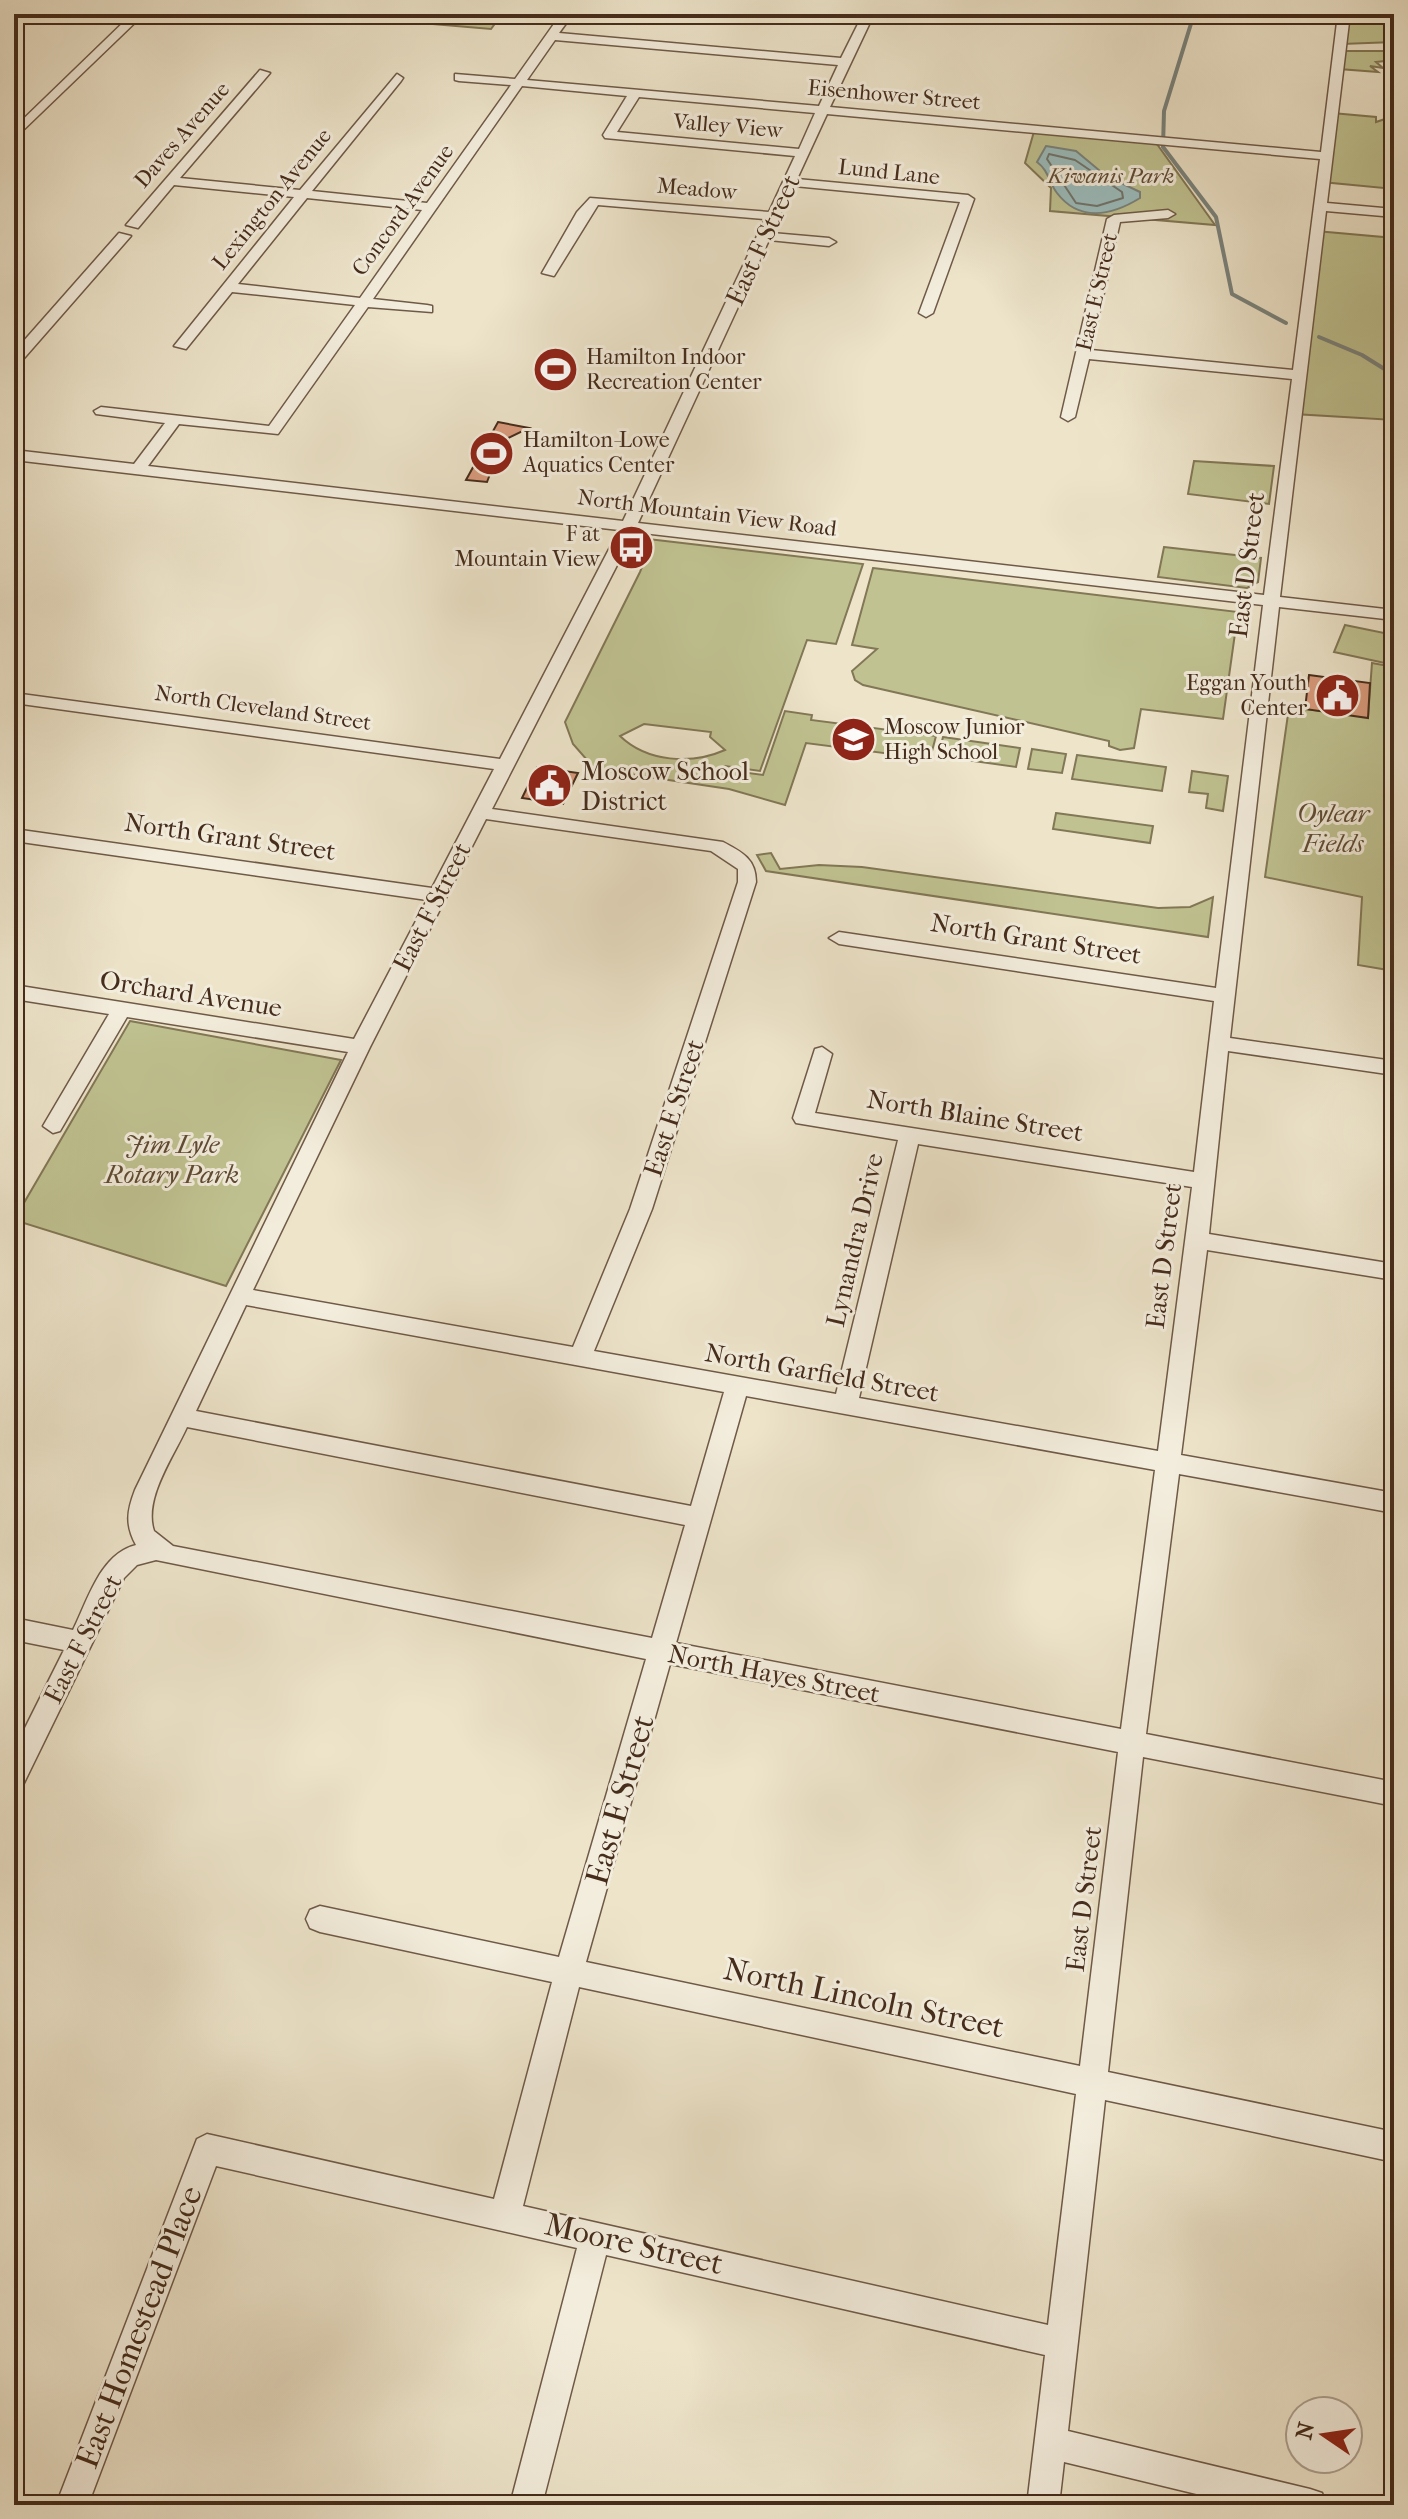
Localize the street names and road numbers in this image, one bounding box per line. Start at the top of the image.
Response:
street label: Eisenhower Street [806,74,982,116]
street label: Daves Avenue [129,77,235,193]
street label: Valley View [671,108,784,144]
street label: Lexington Avenue [207,123,337,275]
street label: Concord Avenue [347,139,459,281]
street label: Lund Lane [837,154,941,190]
street label: East F Street [719,169,807,310]
street label: Meadow [656,173,739,205]
street label: East E Street [1071,230,1123,354]
street label: North Mountain View Road [576,484,839,542]
street label: East D Street [1223,490,1271,640]
street label: North Cleveland Street [153,680,373,736]
street label: North Grant Street [122,807,338,867]
street label: East F Street [386,837,478,977]
street label: North Grant Street [928,907,1144,971]
street label: Orchard Avenue [98,964,284,1024]
street label: East E Street [637,1035,711,1181]
street label: North Blaine Street [865,1084,1086,1149]
street label: Lynandra Drive [820,1150,890,1330]
street label: East D Street [1140,1181,1188,1331]
street label: North Garfield Street [703,1337,942,1409]
street label: East F Street [37,1569,129,1709]
street label: North Hayes Street [666,1638,883,1710]
street label: East E Street [578,1710,662,1889]
street label: East D Street [1060,1824,1108,1974]
street label: North Lincoln Street [720,1950,1008,2046]
street label: East Homestead Place [68,2181,210,2473]
street label: Moore Street [541,2206,727,2283]

